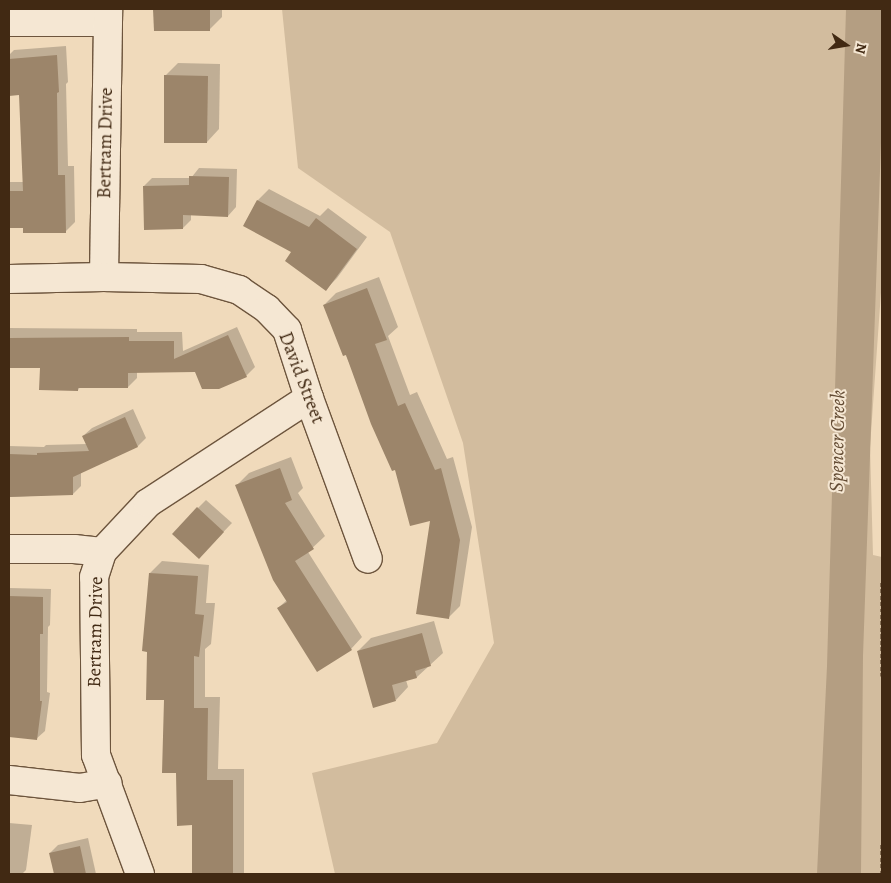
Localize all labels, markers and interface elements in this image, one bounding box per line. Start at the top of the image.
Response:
north arrow [821,20,871,70]
text: N [851,41,872,56]
street label: Bertram Drive [94,87,118,199]
street label: David Street [273,329,329,427]
water label: Spencer Creek [824,390,850,492]
street label: Bertram Drive [84,576,108,688]

